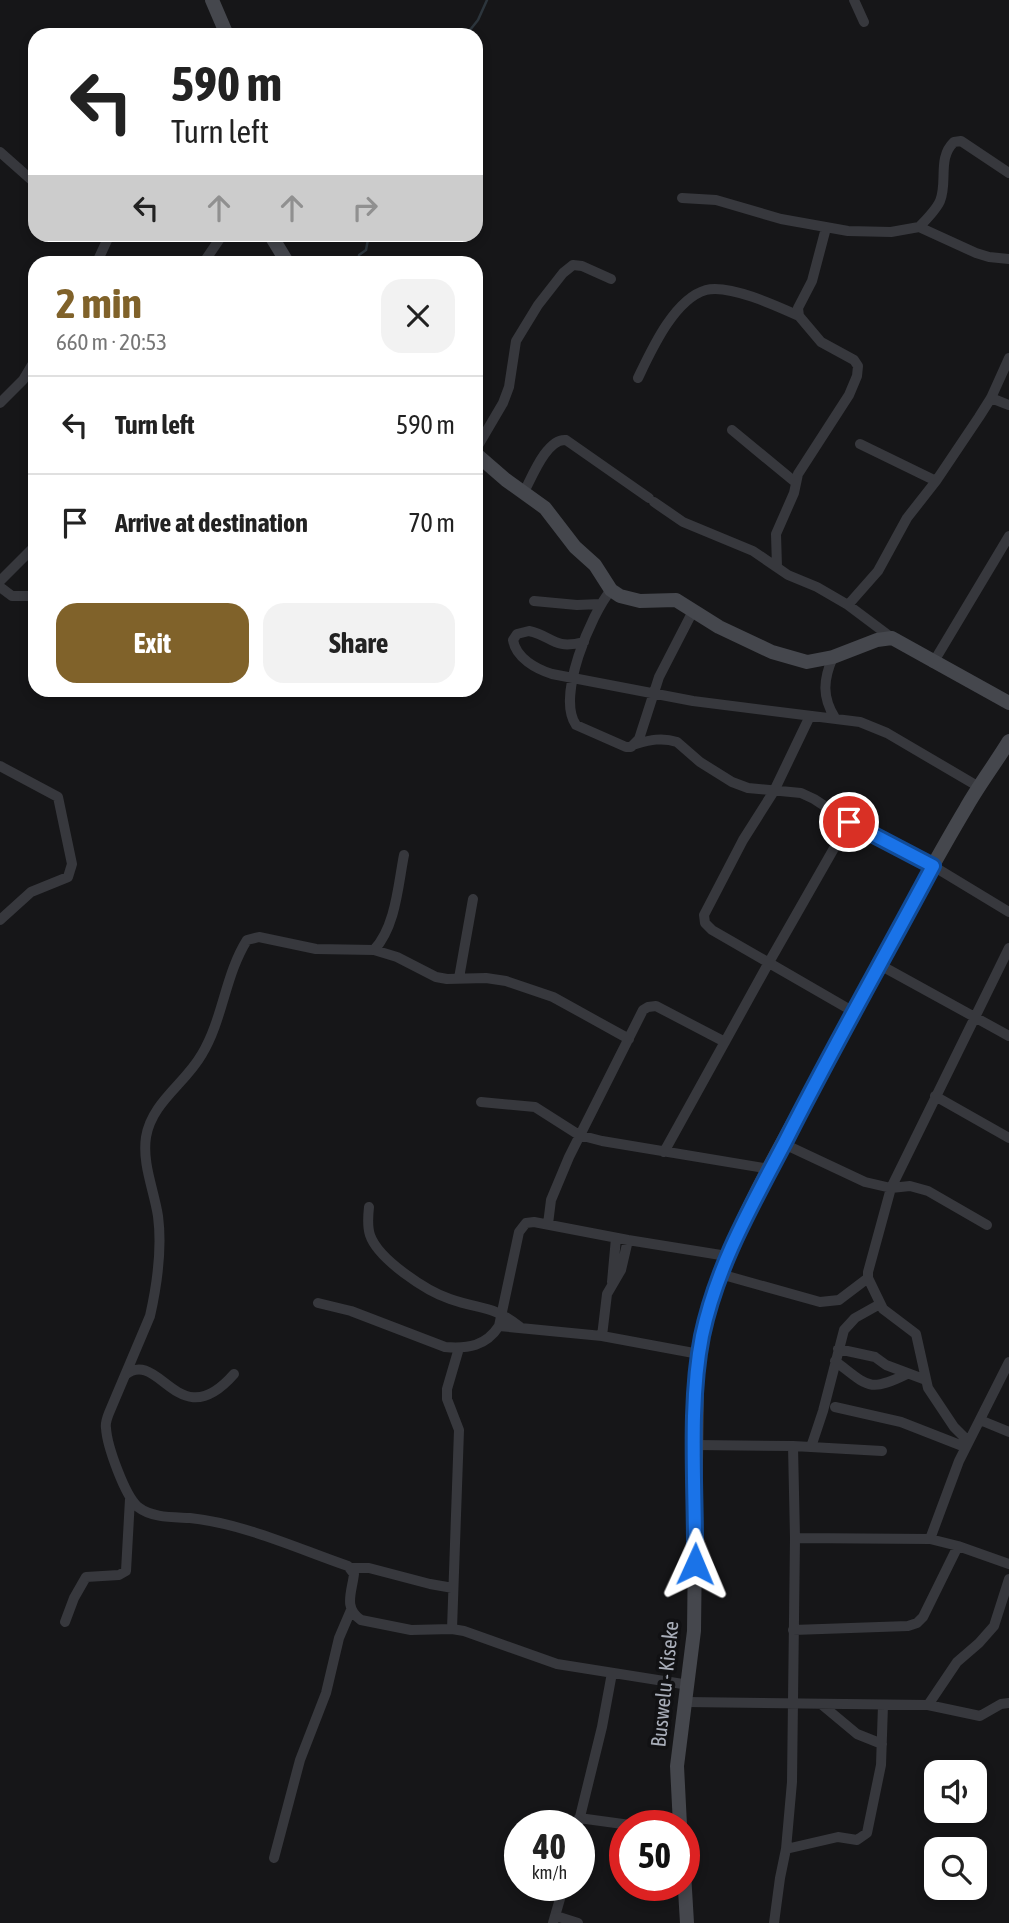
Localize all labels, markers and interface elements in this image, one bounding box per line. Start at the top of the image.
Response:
text: 590 m [171,55,282,111]
icon: left [56,56,147,147]
text: Turn left [171,113,269,150]
icon: left [127,189,165,227]
icon: ahead [200,189,238,227]
icon: ahead [273,189,311,227]
icon: right [346,189,384,227]
text: 2 min [56,279,142,327]
button: close [381,279,455,353]
text: 660 m · 20:53 [56,329,167,355]
icon: left [56,406,94,444]
text: Turn left [115,410,195,440]
text: 590 m [396,410,455,440]
icon: arrive [56,504,94,542]
text: Arrive at destination [115,508,308,538]
text: 70 m [408,508,455,538]
button: Exit [56,603,249,683]
button: Share [263,603,455,683]
pin [819,792,879,852]
icon: arrive [830,803,868,841]
position arrow [658,1527,732,1601]
street label: Buswelu - Kiseke [645,1620,683,1748]
map controls [924,1760,987,1900]
button: sound [924,1760,987,1823]
speed limit sign: 50 [609,1810,700,1901]
text: 40 [533,1826,566,1866]
button: search [924,1837,987,1900]
text: km/h [532,1862,567,1883]

